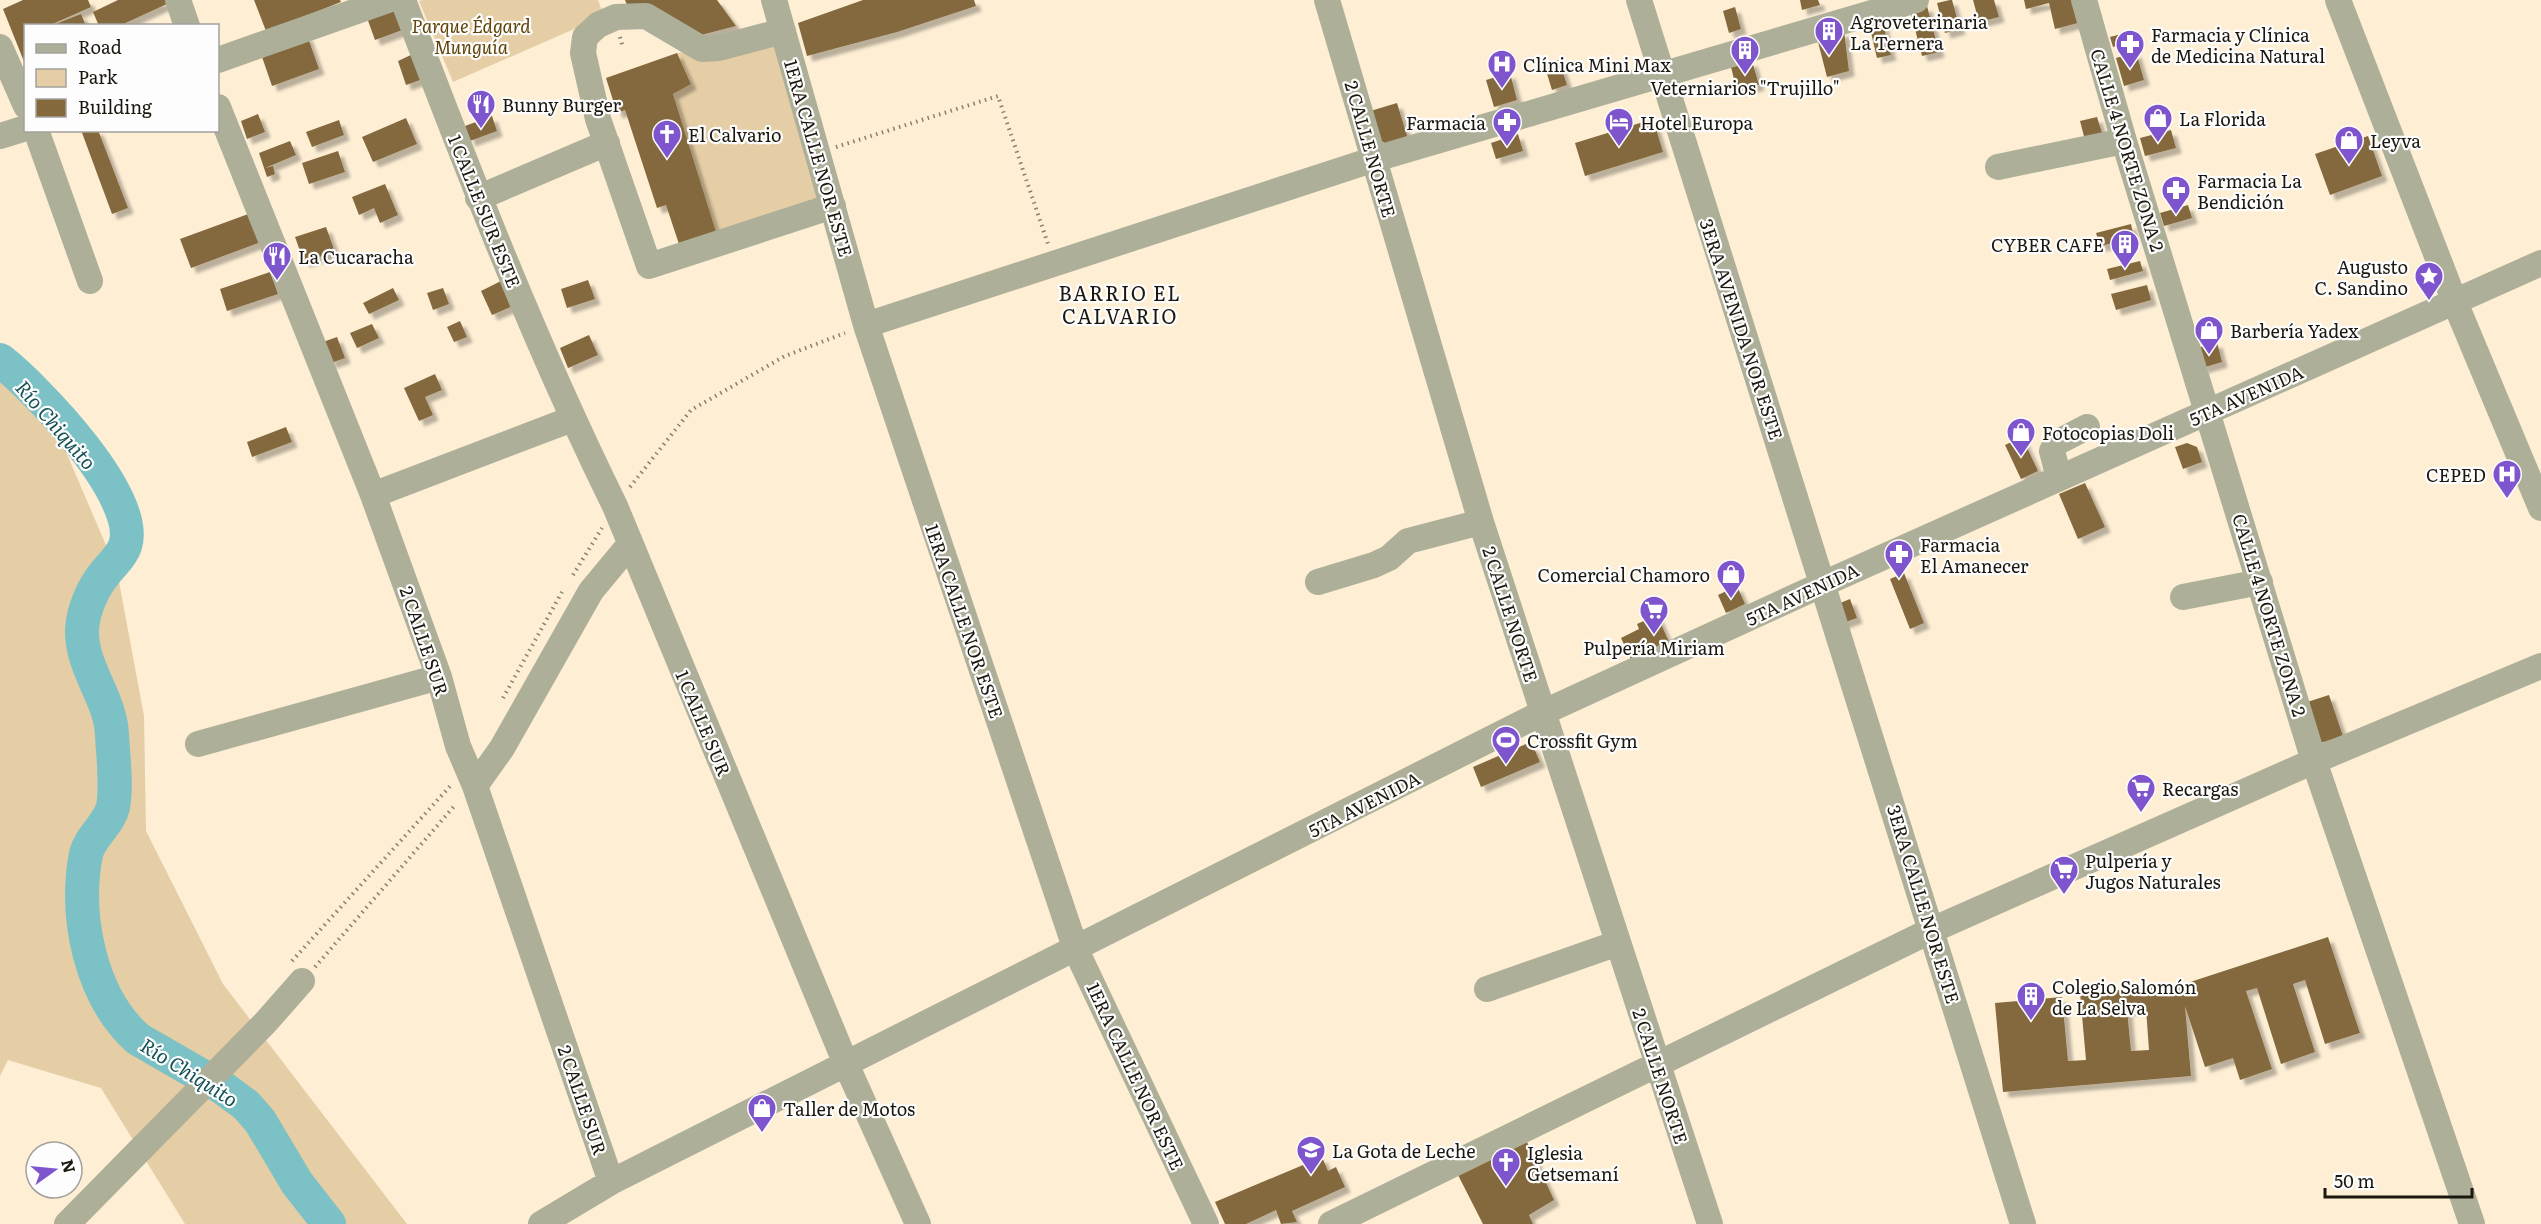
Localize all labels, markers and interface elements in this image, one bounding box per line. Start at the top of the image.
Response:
place label: Agroveterinaria La Ternera [1850,8,1988,56]
park label: Parque Édgard Munguía [412,12,531,60]
building icon: Agroveterinaria La Ternera [1813,15,1845,57]
place label: Farmacia y Clínica de Medicina Natural [2151,21,2325,69]
legend [24,24,219,132]
pharmacy icon: Farmacia y Clínica de Medicina Natural [2114,28,2146,70]
text: Road [78,33,122,60]
building icon: Veterniarios "Trujillo" [1729,34,1761,76]
street label: CALLE 4 NORTE ZONA 2 [2084,45,2172,255]
hospital icon: Clínica Mini Max [1486,48,1518,90]
place label: Clínica Mini Max [1523,51,1671,78]
street label: 1ERA CALLE NOR ESTE [778,56,860,260]
text: Park [78,63,119,90]
place label: Veterniarios "Trujillo" [1650,74,1840,101]
street label: 2 CALLE NORTE [1339,77,1403,221]
restaurant icon: Bunny Burger [465,88,497,130]
place label: Bunny Burger [502,91,622,118]
text: Building [78,93,153,120]
shop icon: La Florida [2142,102,2174,144]
place label: La Florida [2179,105,2266,132]
pharmacy icon: Farmacia [1491,106,1523,148]
hotel icon: Hotel Europa [1603,106,1635,148]
place label: Farmacia [1406,109,1486,136]
place label: Hotel Europa [1640,109,1754,136]
church icon: El Calvario [651,118,683,160]
place label: El Calvario [688,121,782,148]
shop icon: Leyva [2333,124,2365,166]
place label: Leyva [2370,127,2421,154]
street label: 1 CALLE SUR ESTE [442,130,528,292]
place label: Farmacia La Bendición [2197,167,2302,215]
pharmacy icon: Farmacia La Bendición [2160,174,2192,216]
street label: 3ERA AVENIDA NOR ESTE [1693,215,1791,443]
building icon: CYBER CAFE [2109,228,2141,270]
place label: CYBER CAFE [1991,231,2104,258]
restaurant icon: La Cucaracha [261,240,293,282]
place label: La Cucaracha [298,243,414,270]
place label: Augusto C. Sandino [2315,253,2408,301]
place icon: Augusto C. Sandino [2413,260,2445,302]
district label: BARRIO EL CALVARIO [1059,277,1181,330]
shop icon: Barbería Yadex [2193,314,2225,356]
place label: Barbería Yadex [2230,317,2359,344]
street label: 5TA AVENIDA [2185,358,2307,432]
water label: Río Chiquito [10,373,104,475]
shop icon: Fotocopias Doli [2005,416,2037,458]
place label: Fotocopias Doli [2042,419,2174,446]
hospital icon: CEPED [2491,458,2523,500]
place label: CEPED [2426,461,2486,488]
street label: CALLE 4 NORTE ZONA 2 [2226,510,2314,720]
street label: 1ERA CALLE NOR ESTE [919,520,1011,722]
place label: Farmacia El Amanecer [1920,531,2029,579]
pharmacy icon: Farmacia El Amanecer [1883,538,1915,580]
street label: 2 CALLE NORTE [1476,543,1546,685]
street label: 5TA AVENIDA [1741,556,1863,632]
shop icon: Comercial Chamoro [1715,558,1747,600]
place label: Comercial Chamoro [1537,561,1710,588]
street label: 2 CALLE SUR [394,582,456,700]
supermarket icon: Pulpería Miriam [1638,594,1670,636]
place label: Pulpería Miriam [1583,634,1725,661]
street label: 1 CALLE SUR [670,666,738,780]
sports icon: Crossfit Gym [1490,724,1522,766]
place label: Crossfit Gym [1527,727,1638,754]
street label: 5TA AVENIDA [1304,764,1424,844]
supermarket icon: Recargas [2125,772,2157,814]
place label: Recargas [2162,775,2238,802]
street label: 3ERA CALLE NOR ESTE [1881,801,1967,1007]
place label: Pulpería y Jugos Naturales [2085,847,2221,895]
supermarket icon: Pulpería y Jugos Naturales [2048,854,2080,896]
place label: Colegio Salomón de La Selva [2052,973,2196,1021]
street label: 1ERA CALLE NOR ESTE [1081,978,1191,1174]
building icon: Colegio Salomón de La Selva [2015,980,2047,1022]
street label: 2 CALLE NORTE [1626,1005,1696,1147]
water label: Río Chiquito [135,1029,245,1113]
street label: 2 CALLE SUR [552,1041,614,1159]
shop icon: Taller de Motos [746,1092,778,1134]
place label: Taller de Motos [783,1095,915,1122]
school or university icon: La Gota de Leche [1295,1134,1327,1176]
place label: La Gota de Leche [1332,1137,1476,1164]
place label: Iglesia Getsemaní [1527,1139,1619,1187]
north arrow [24,1140,84,1200]
church icon: Iglesia Getsemaní [1490,1146,1522,1188]
text: N [56,1156,83,1175]
scale bar [2325,1161,2472,1199]
text: 50 m [2334,1167,2375,1194]

